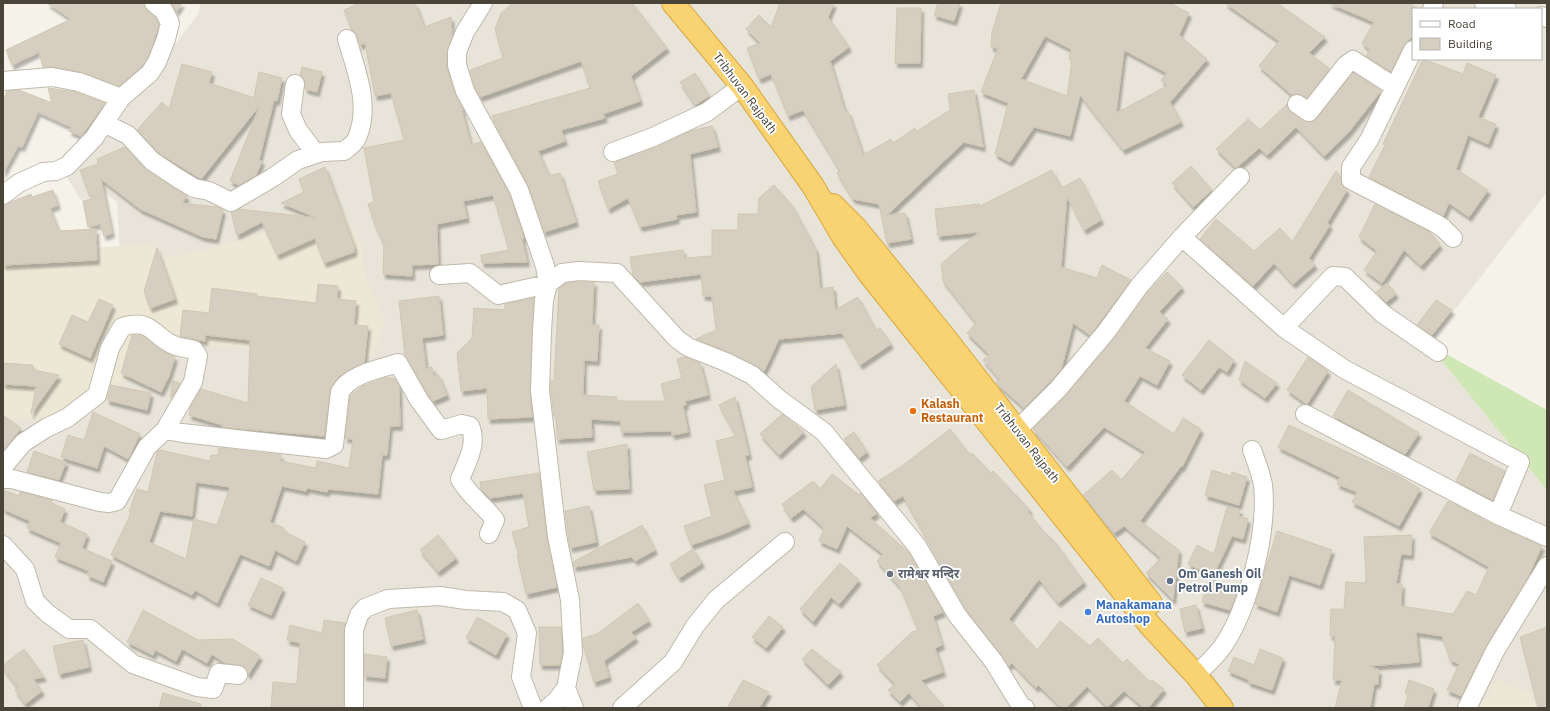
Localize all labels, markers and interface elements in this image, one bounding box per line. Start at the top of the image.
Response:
legend [1412,8,1542,60]
text: Road [1448,16,1476,31]
text: Building [1448,36,1493,51]
street label: Tribhuvan Rajpath [710,49,781,136]
place label: Kalash Restaurant [921,396,984,425]
street label: Tribhuvan Rajpath [991,400,1063,486]
marker: Kalash Restaurant [908,406,918,416]
place label: रामेश्वर मन्दिर [898,566,960,581]
place label: Om Ganesh Oil Petrol Pump [1178,566,1262,595]
marker: रामेश्वर मन्दिर [885,569,895,579]
marker: Om Ganesh Oil Petrol Pump [1165,576,1175,586]
place label: Manakamana Autoshop [1096,597,1172,626]
marker: Manakamana Autoshop [1083,607,1093,617]

